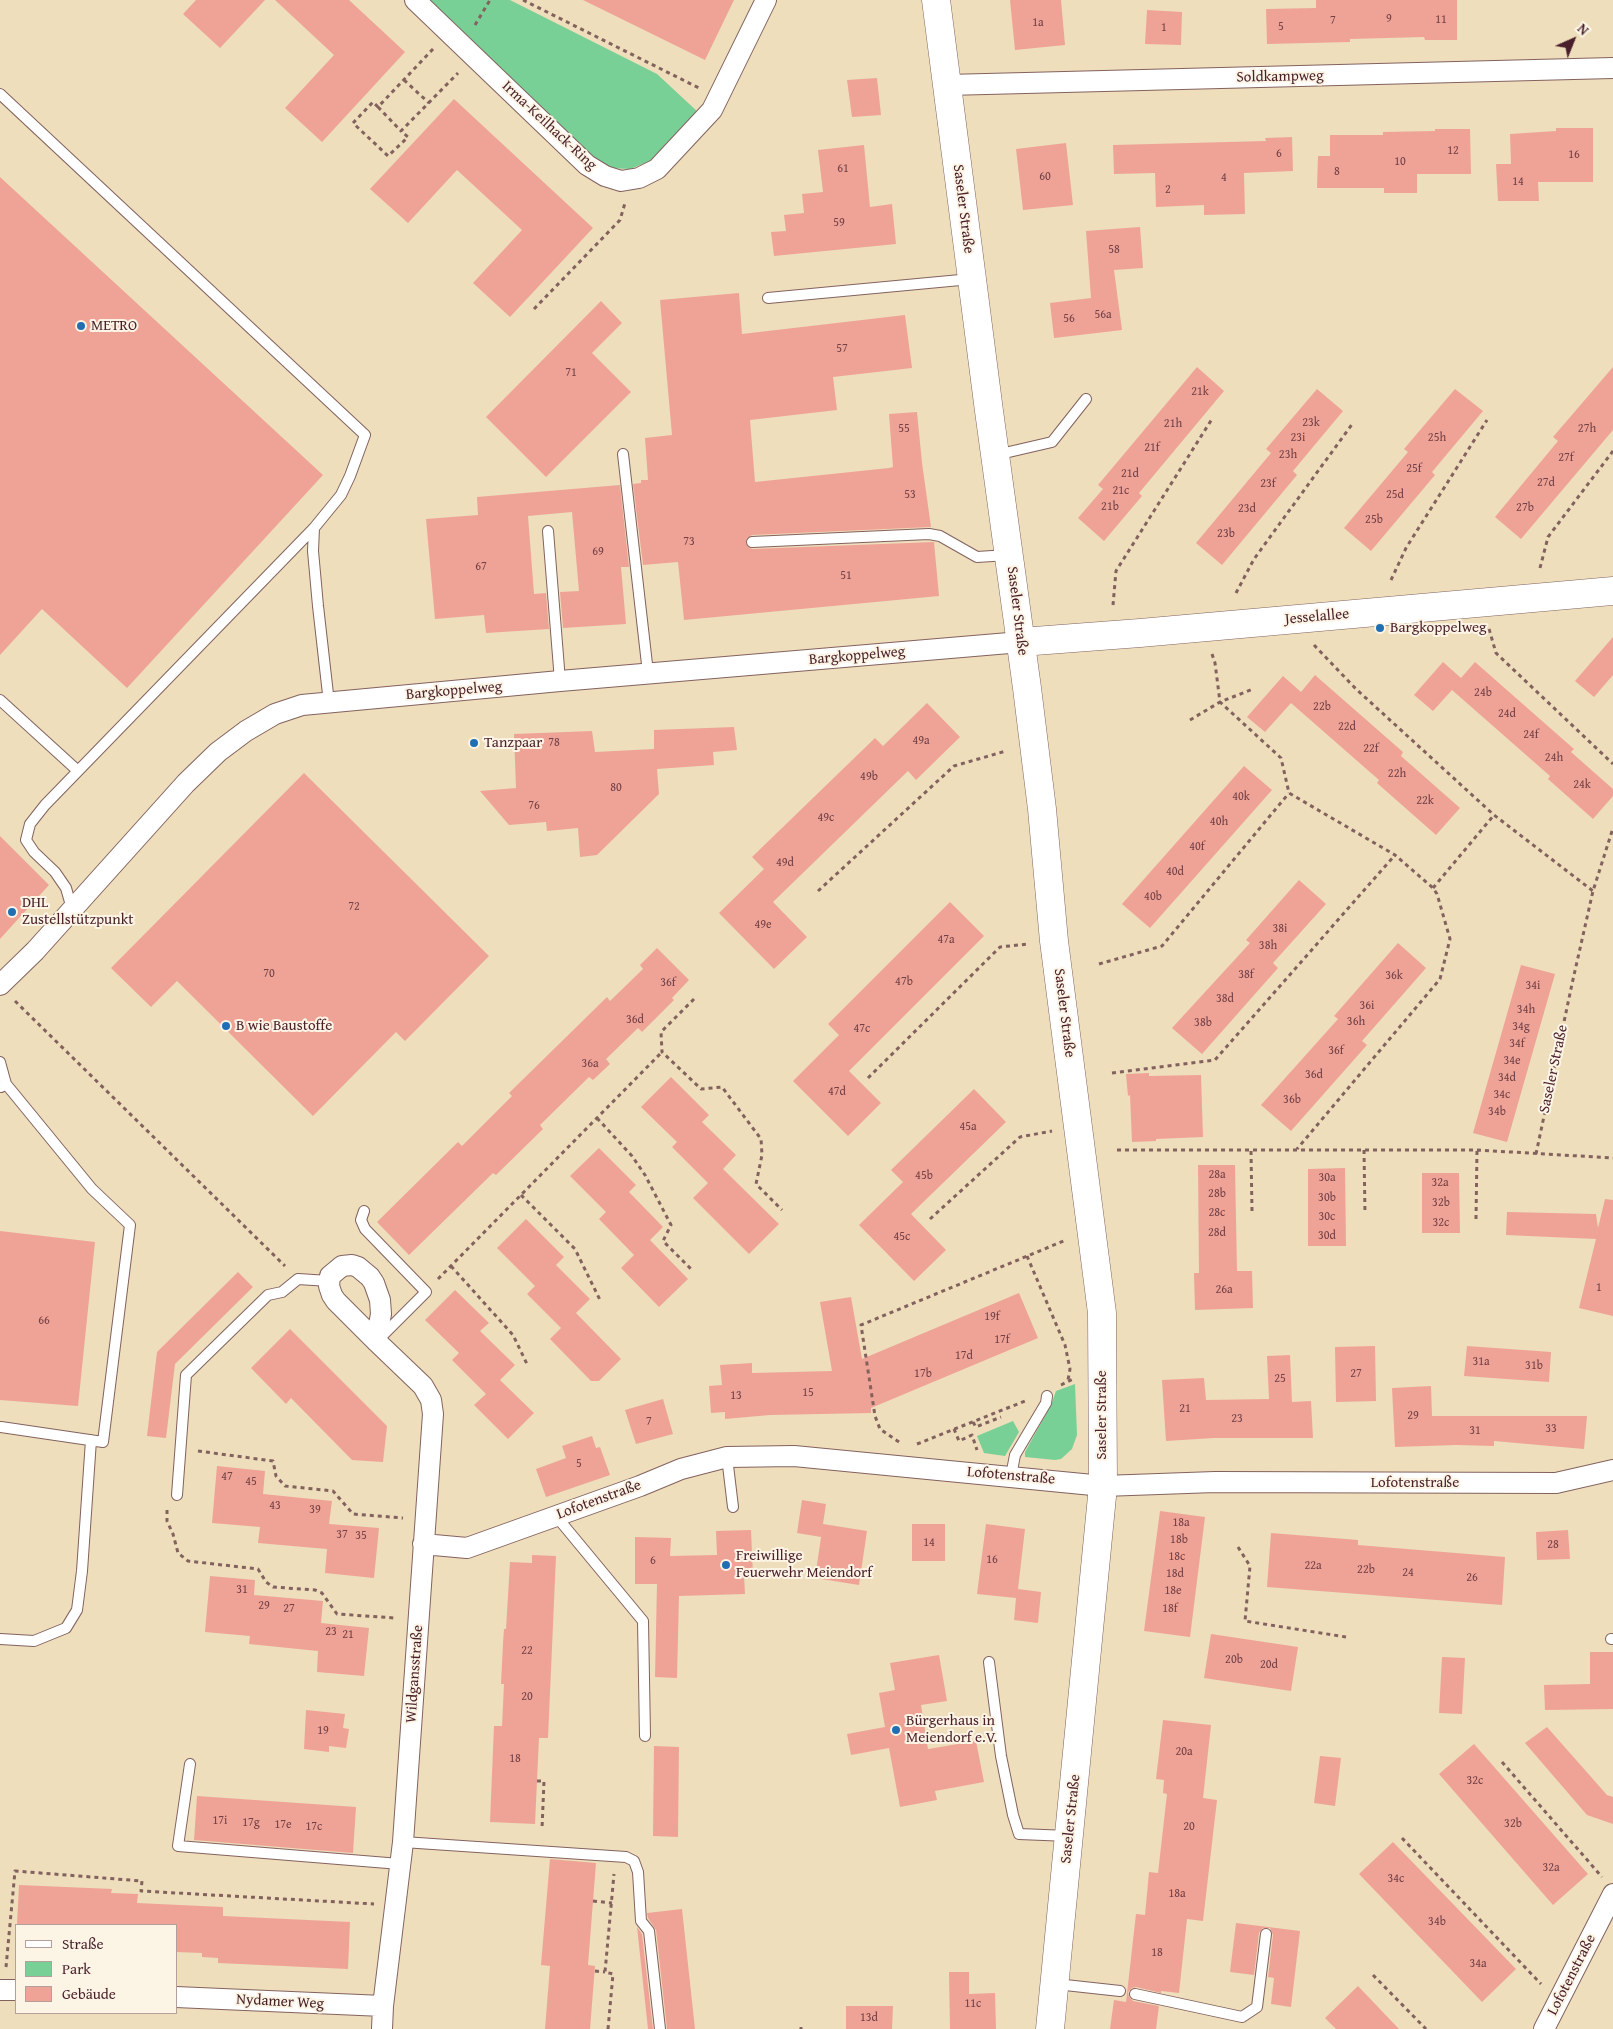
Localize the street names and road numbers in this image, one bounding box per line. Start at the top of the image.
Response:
street label: Soldkampweg [1236,67,1324,87]
street label: Irma-Keilhack-Ring [498,77,600,175]
street label: Saseler Straße [949,163,977,255]
street label: Saseler Straße [1003,565,1031,657]
street label: Jesselallee [1284,605,1350,629]
street label: Bargkoppelweg [808,643,906,669]
street label: Bargkoppelweg [405,678,503,704]
street label: Saseler Straße [1050,967,1078,1059]
street label: Saseler Straße [1536,1023,1572,1115]
street label: Saseler Straße [1093,1370,1111,1460]
street label: Lofotenstraße [966,1463,1056,1489]
street label: Lofotenstraße [1371,1474,1459,1492]
street label: Lofotenstraße [554,1476,644,1524]
street label: Wildgansstraße [403,1624,427,1724]
street label: Saseler Straße [1057,1773,1085,1865]
street label: Lofotenstraße [1544,1932,1600,2018]
street label: Nydamer Weg [236,1991,324,2013]

